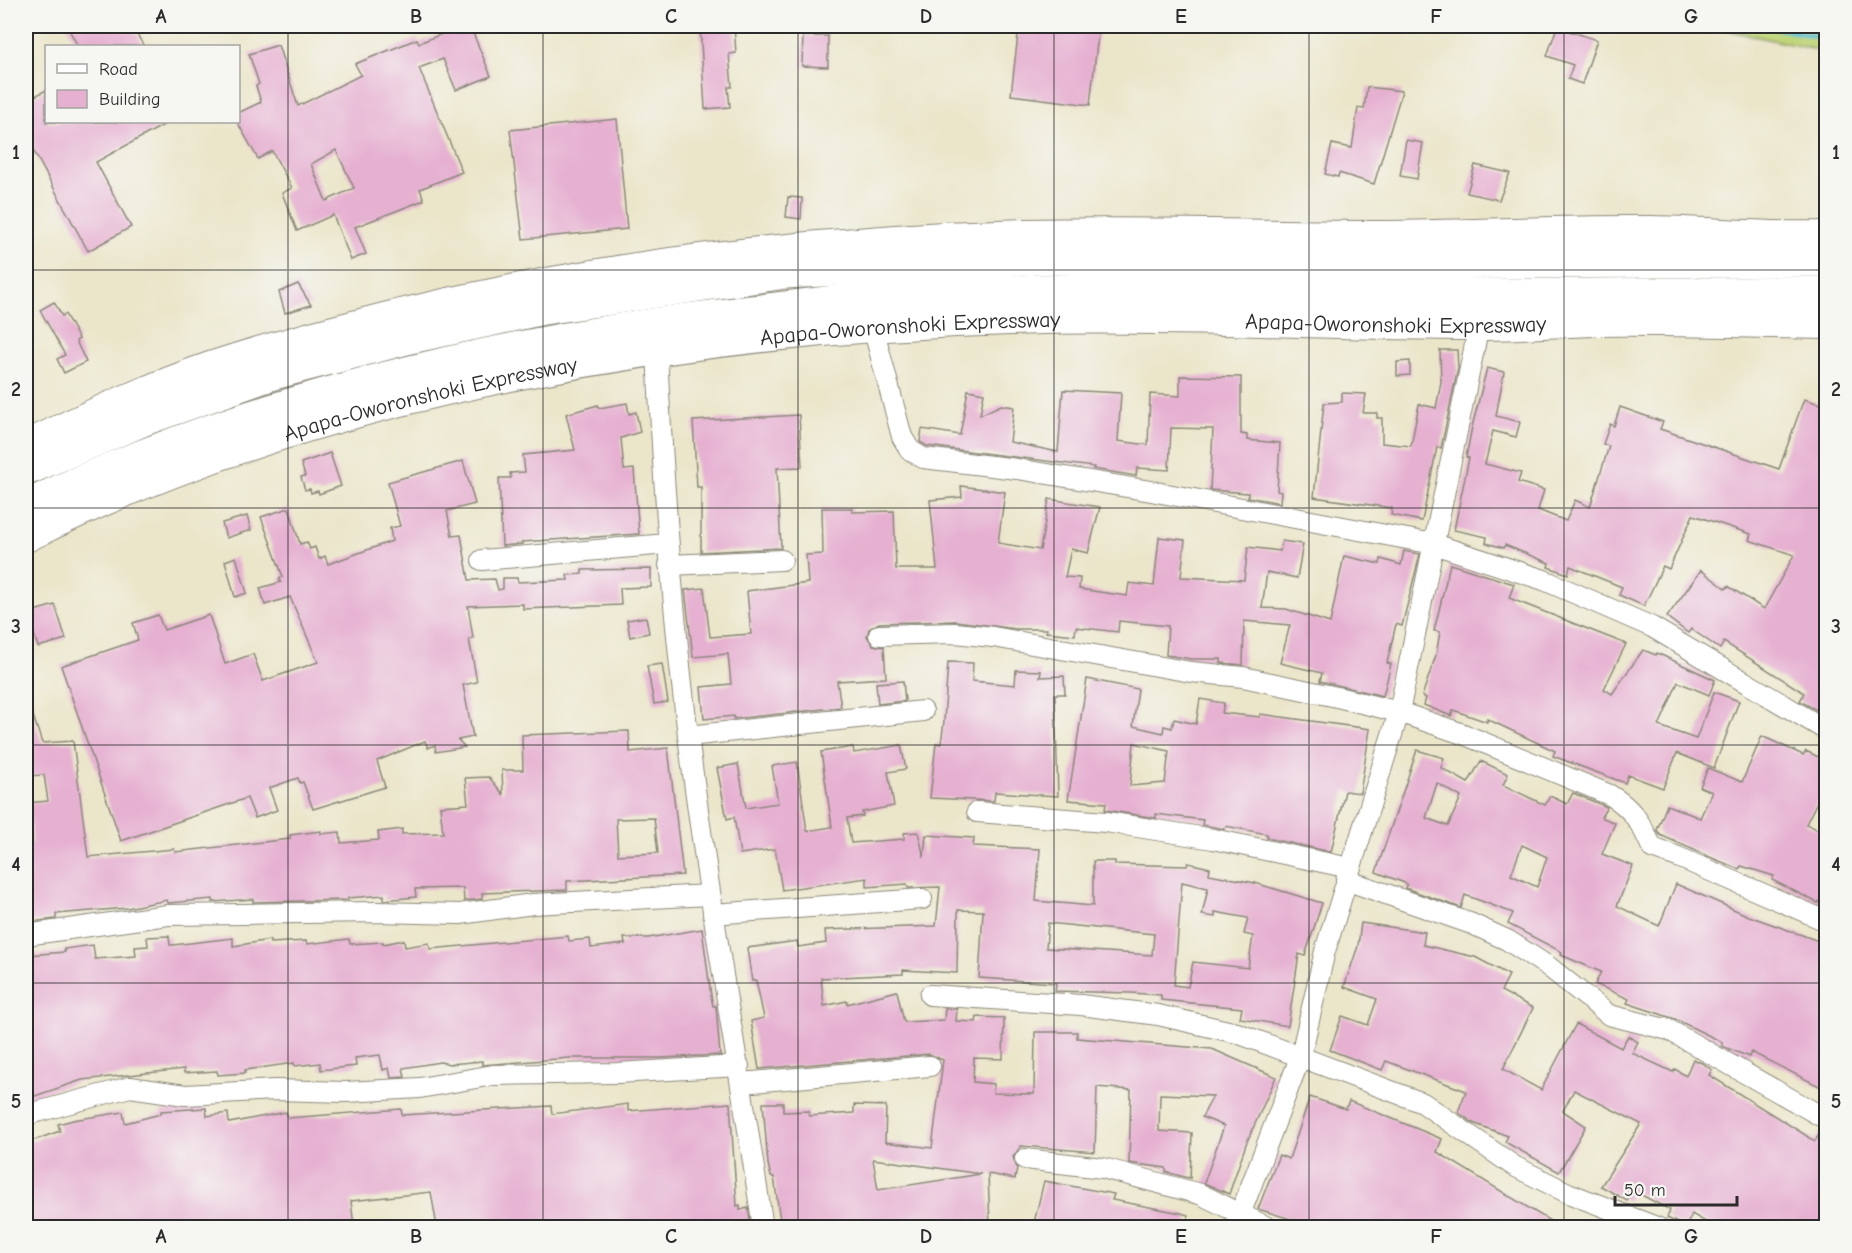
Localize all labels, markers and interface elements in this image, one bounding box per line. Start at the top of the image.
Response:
text: A [155,5,167,28]
text: B [410,5,422,28]
text: C [665,5,677,28]
text: D [920,5,932,28]
text: E [1175,5,1187,28]
text: F [1430,5,1442,28]
text: G [1684,5,1698,28]
legend [45,45,240,123]
text: Road [99,59,138,80]
text: Building [99,89,161,110]
text: 1 [12,141,20,164]
text: 1 [1832,141,1840,164]
street label: Apapa-Oworonshoki Expressway [759,307,1061,351]
street label: Apapa-Oworonshoki Expressway [1245,308,1547,339]
street label: Apapa-Oworonshoki Expressway [281,352,579,447]
text: 2 [11,378,21,401]
text: 2 [1831,378,1841,401]
text: 3 [11,615,21,638]
text: 3 [1831,615,1841,638]
text: 4 [11,853,21,876]
text: 4 [1831,853,1841,876]
text: 5 [11,1090,21,1113]
text: 5 [1831,1090,1841,1113]
scale bar [1615,1169,1736,1207]
text: 50 m [1624,1180,1666,1201]
text: A [155,1225,167,1248]
text: B [410,1225,422,1248]
text: C [665,1225,677,1248]
text: D [920,1225,932,1248]
text: E [1175,1225,1187,1248]
text: F [1430,1225,1442,1248]
text: G [1684,1225,1698,1248]

